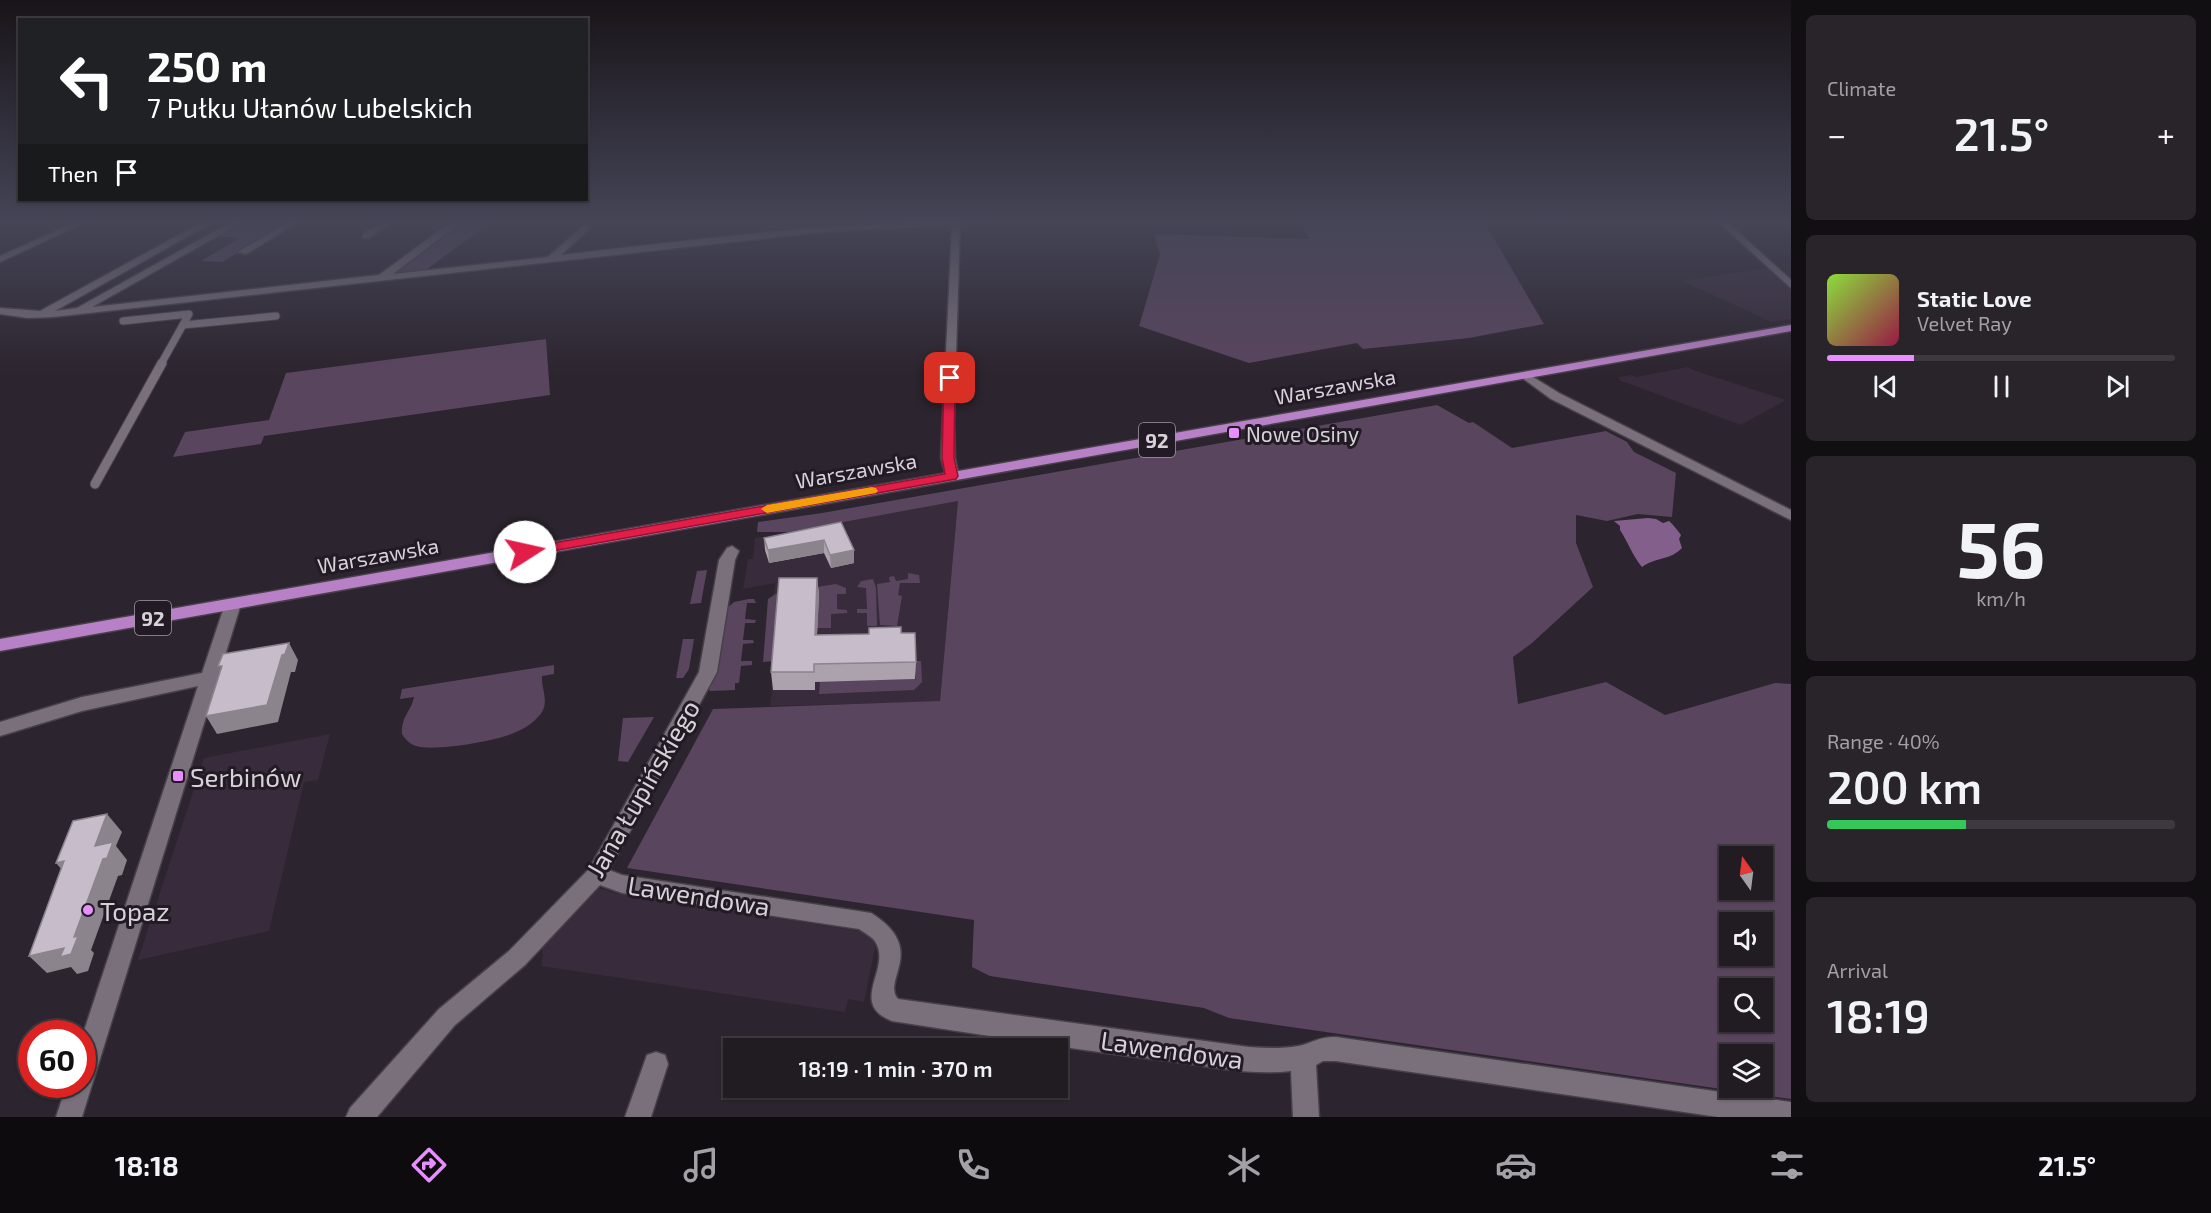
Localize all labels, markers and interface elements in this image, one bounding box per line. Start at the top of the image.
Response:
text: 250 m [147,40,267,90]
icon: left [48,42,126,120]
text: Climate [1827,76,1896,100]
text: 7 Pułku Ułanów Lubelskich [147,91,473,123]
text: 21.5° [1954,106,2049,160]
text: − [1827,114,1846,154]
text: + [2157,114,2175,154]
icon: arrive [110,156,143,189]
text: Then [48,160,98,186]
text: Static Love [1917,285,2032,311]
text: Velvet Ray [1917,311,2012,335]
pin [924,352,975,403]
icon: arrive [933,361,966,394]
street label: Warszawska [1272,363,1398,409]
icon: previous [1869,370,1902,403]
icon: pause [1985,370,2018,403]
icon: next [2101,370,2134,403]
place label: Nowe Osiny [1246,421,1359,446]
road number: 92 [1139,423,1175,457]
marker: Nowe Osiny [1227,426,1241,440]
street label: Warszawska [793,447,919,493]
text: 56 [1956,500,2046,594]
position arrow [493,520,557,584]
street label: Warszawska [315,532,441,578]
text: km/h [1976,586,2026,610]
road number: 92 [135,601,171,635]
street label: Jana Łupińskiego [579,694,705,882]
text: Range · 40% [1827,729,1940,753]
text: 200 km [1827,759,1982,813]
place label: Serbinów [190,761,301,792]
marker: Serbinów [171,769,185,783]
north arrow [1719,846,1773,900]
map controls [1719,846,1773,1098]
street label: Lawendowa [626,868,772,922]
place label: Topaz [100,895,170,926]
marker: Topaz [81,903,95,917]
button: sound [1719,912,1773,966]
text: Arrival [1827,958,1888,982]
button: search [1719,978,1773,1032]
text: 18:19 [1827,988,1930,1042]
speed limit sign: 60 [18,1020,96,1098]
street label: Lawendowa [1099,1024,1245,1074]
button: layers [1719,1044,1773,1098]
text: 18:19 · 1 min · 370 m [798,1055,993,1081]
icon: directions [408,1144,450,1186]
icon: music [680,1144,722,1186]
icon: phone [952,1144,994,1186]
icon: climate [1223,1144,1265,1186]
icon: car [1495,1144,1537,1186]
icon: filters [1766,1144,1808,1186]
text: 18:18 [115,1149,179,1181]
text: 21.5° [2038,1149,2096,1181]

